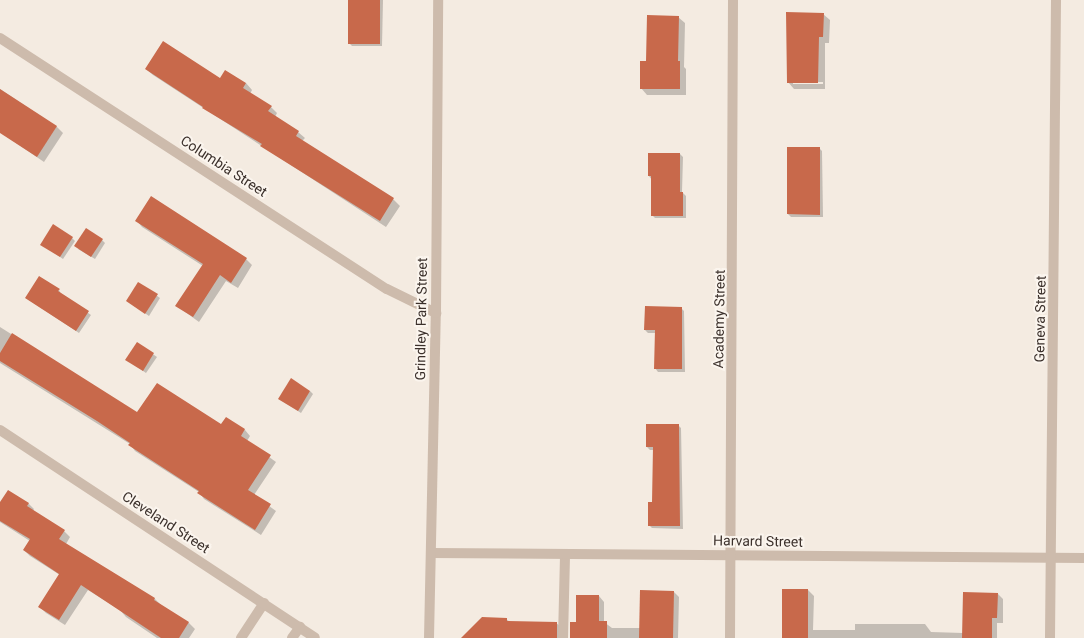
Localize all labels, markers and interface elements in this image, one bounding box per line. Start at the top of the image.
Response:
street label: Columbia Street [178,132,270,200]
street label: Grindley Park Street [412,257,430,381]
street label: Academy Street [710,270,728,368]
street label: Geneva Street [1031,275,1049,363]
street label: Cleveland Street [119,487,213,557]
street label: Harvard Street [713,532,803,550]

